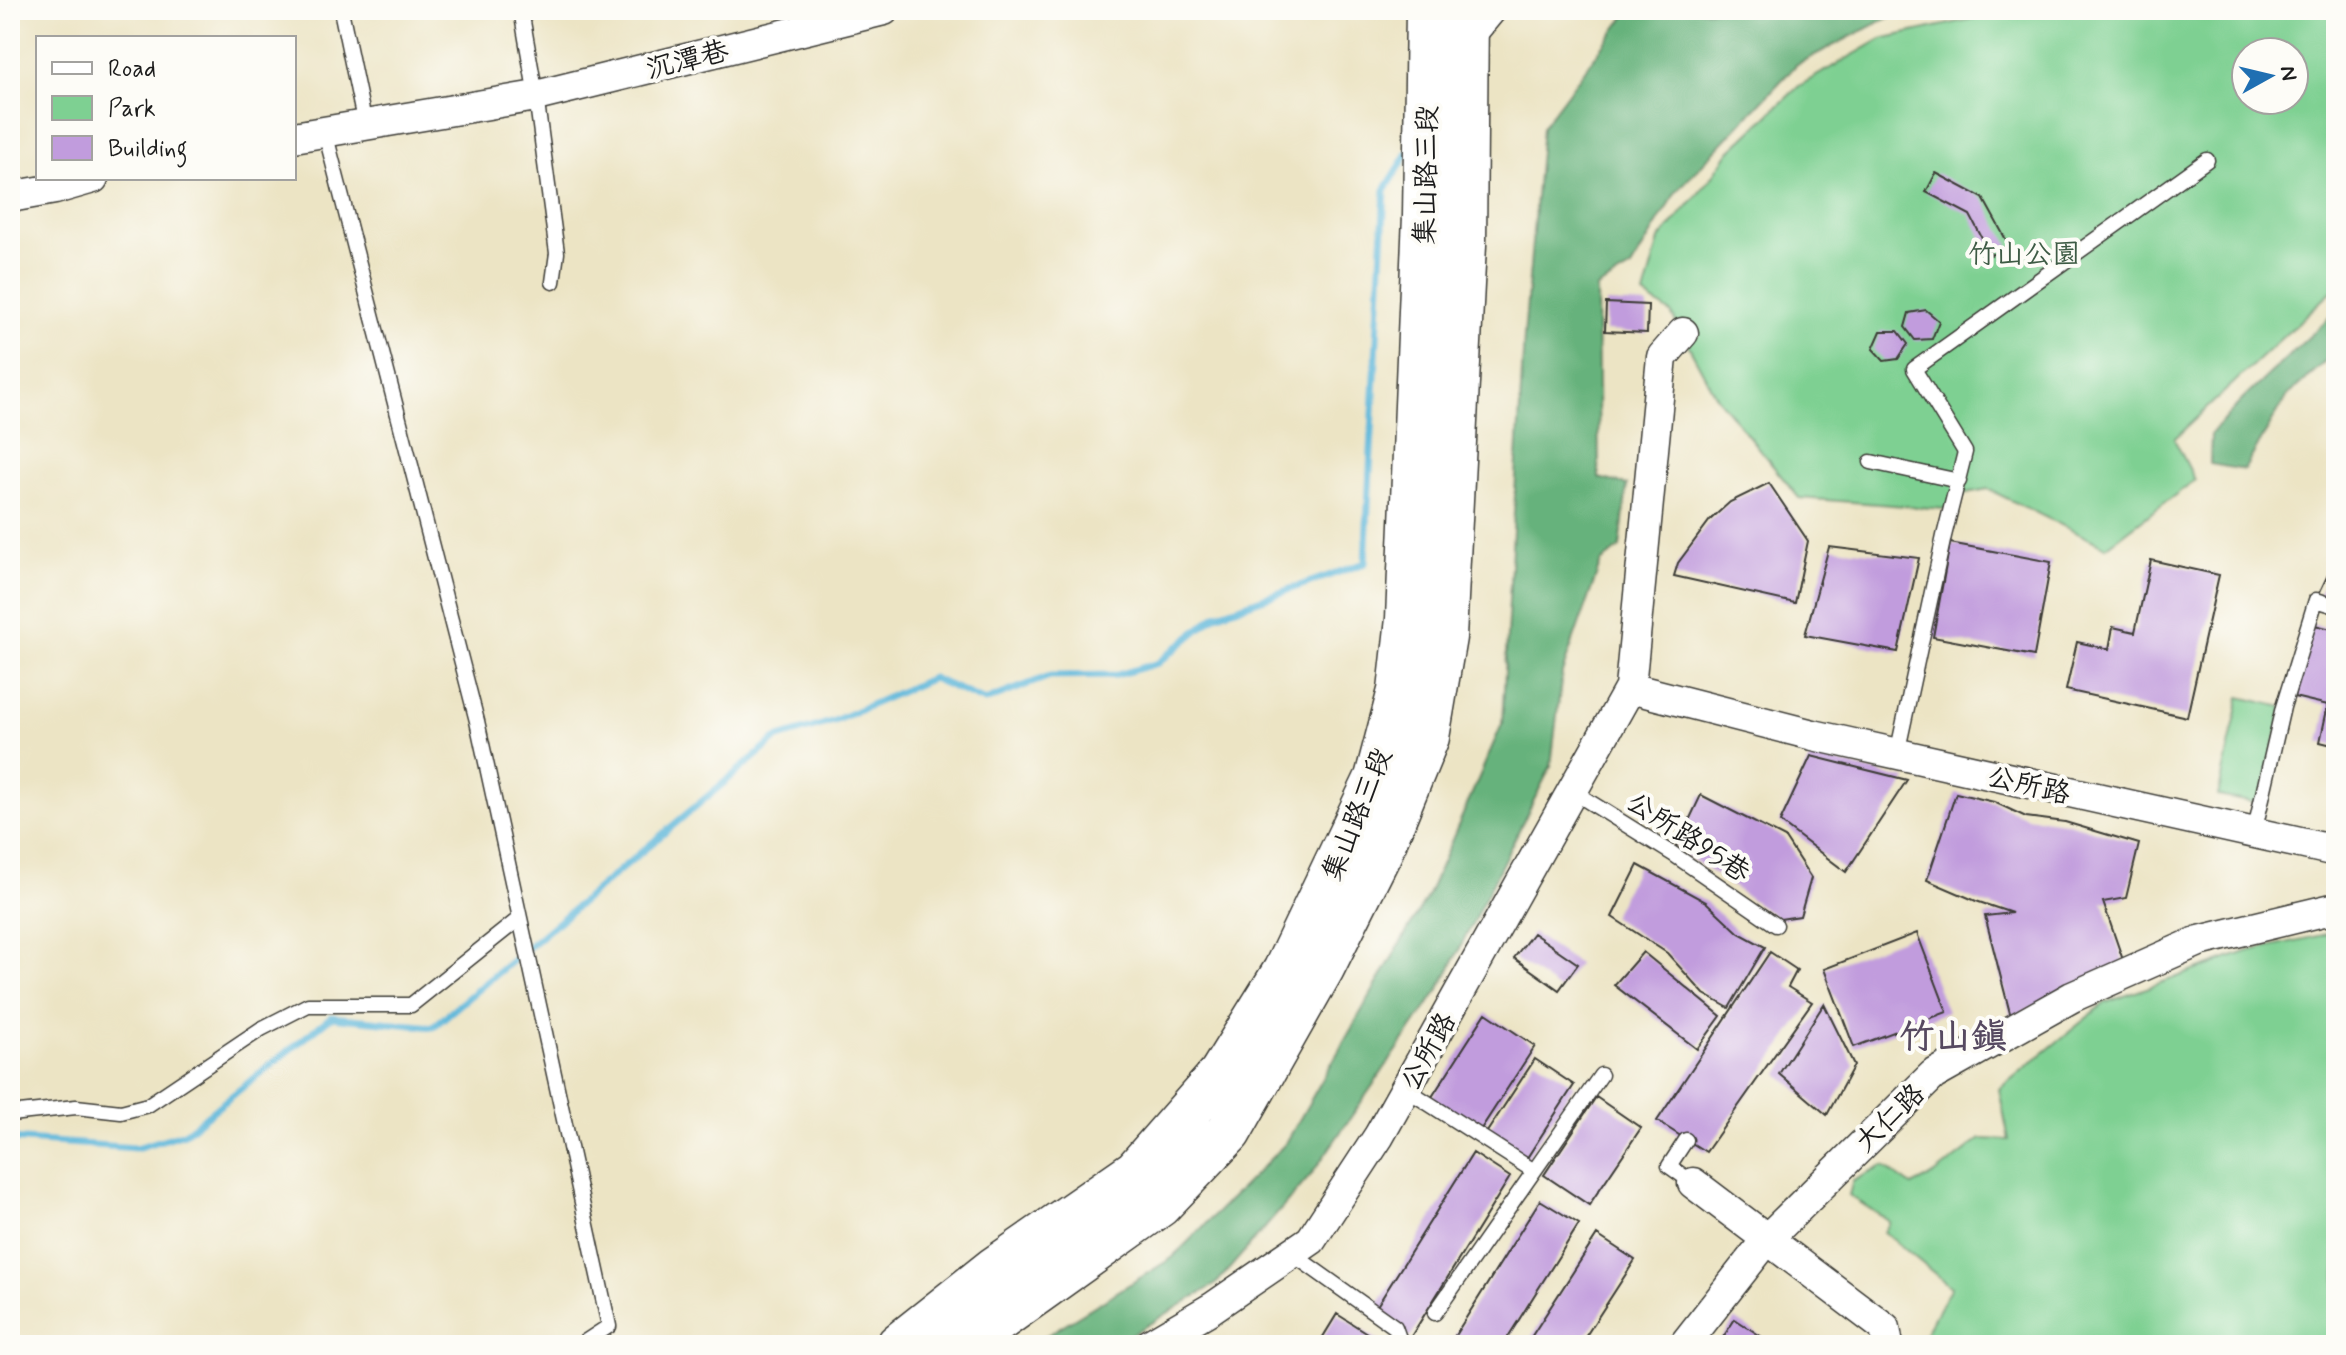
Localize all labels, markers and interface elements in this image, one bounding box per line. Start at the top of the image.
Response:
street label: 沉潭巷 [642,33,734,90]
legend [36,36,296,180]
north arrow [2230,36,2310,116]
text: Road [108,54,156,85]
text: N [2273,64,2303,83]
text: Park [108,94,156,125]
street label: 集山路三段 [1408,105,1447,245]
text: Building [108,134,188,168]
park label: 竹山公園 [1968,237,2080,274]
street label: 集山路三段 [1315,743,1402,887]
street label: 公所路 [1983,759,2074,814]
street label: 公所路95巷 [1619,784,1758,892]
street label: 公所路 [1393,1007,1466,1098]
district label: 竹山鎮 [1899,1015,2007,1062]
street label: 大仁路 [1848,1076,1934,1161]

